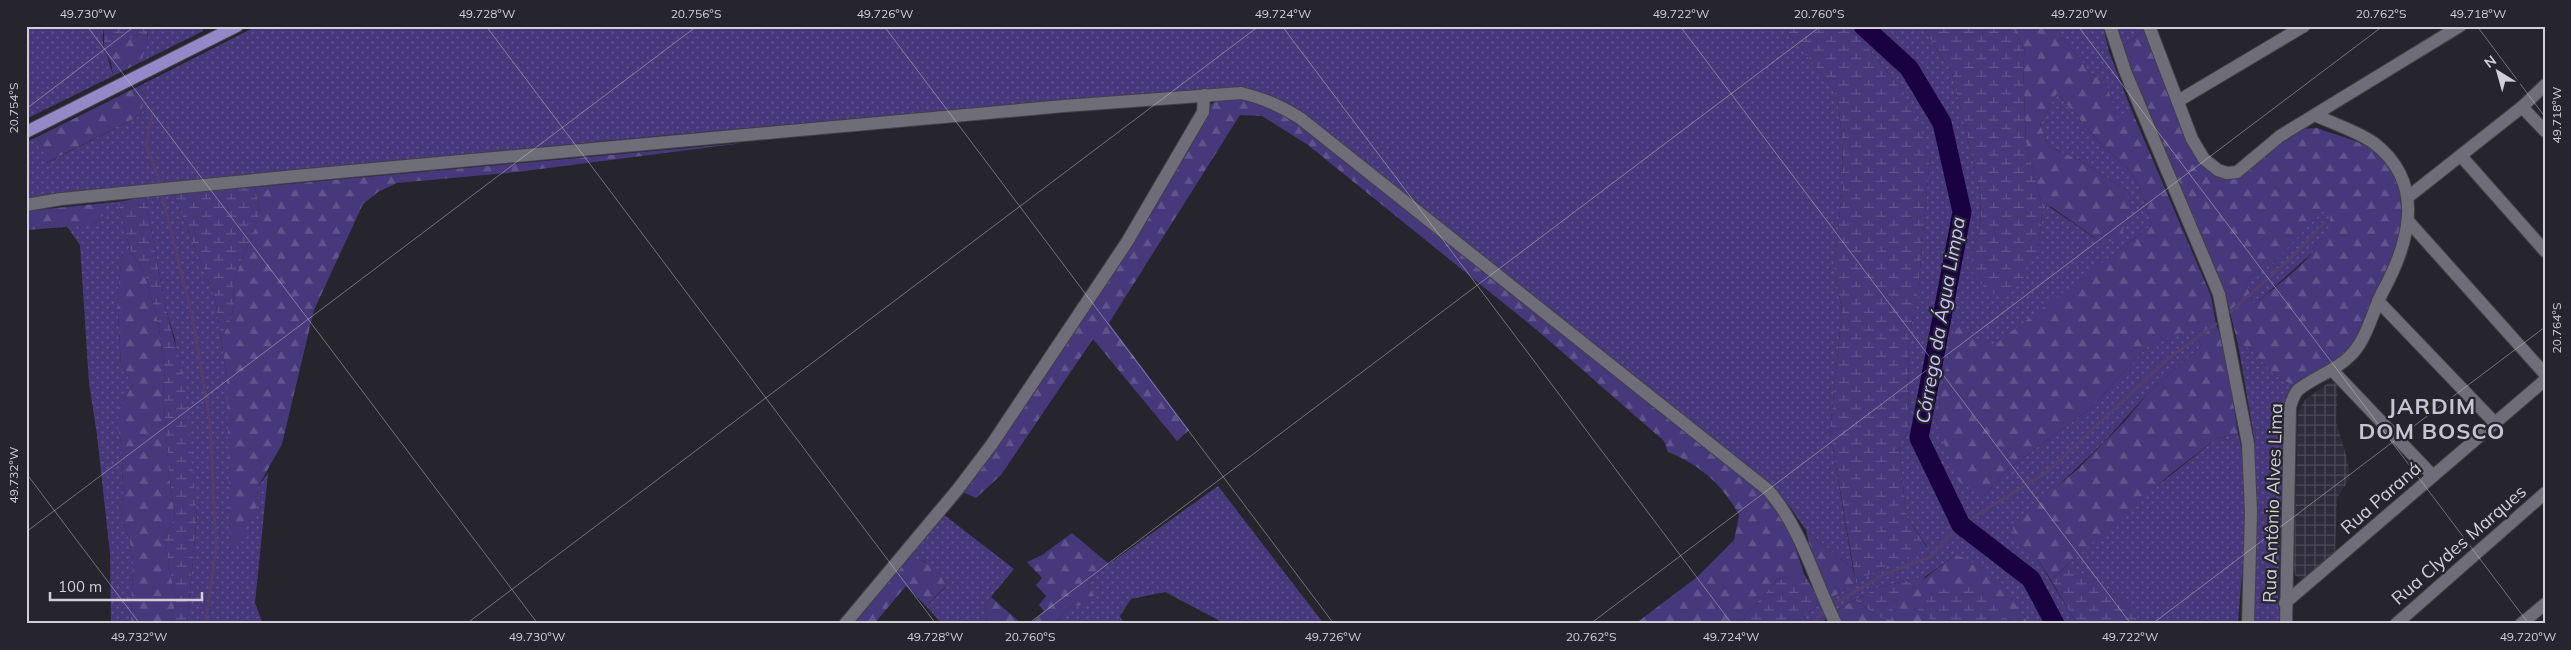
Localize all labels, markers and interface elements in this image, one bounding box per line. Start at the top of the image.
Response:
text: 49.730°W [60,6,116,21]
text: 49.728°W [459,6,515,21]
text: 20.756°S [671,6,721,21]
text: 49.726°W [857,6,913,21]
text: 49.724°W [1255,6,1311,21]
text: 49.722°W [1653,6,1709,21]
text: 20.760°S [1794,6,1844,21]
text: 49.720°W [2051,6,2107,21]
text: 20.762°S [2356,6,2406,21]
text: 49.718°W [2450,6,2506,21]
north arrow [2474,48,2524,98]
text: N [2481,51,2500,72]
text: 20.754°S [6,83,21,133]
text: 49.718°W [2549,87,2564,143]
water label: Córrego da Água Limpa [1910,215,1970,425]
text: 20.764°S [2549,303,2564,353]
district label: JARDIM DOM BOSCO [2359,392,2505,445]
street label: Rua Antônio Alves Lima [2258,403,2287,603]
text: 49.732°W [6,447,21,503]
street label: Rua Paraná [2336,456,2426,539]
street label: Rua Clydes Marques [2387,480,2531,609]
scale bar [50,570,202,602]
text: 100 m [58,577,102,596]
text: 49.732°W [111,629,167,644]
text: 49.730°W [509,629,565,644]
text: 49.728°W [907,629,963,644]
text: 20.760°S [1005,629,1055,644]
text: 49.726°W [1305,629,1361,644]
text: 20.762°S [1566,629,1616,644]
text: 49.724°W [1703,629,1759,644]
text: 49.722°W [2102,629,2158,644]
text: 49.720°W [2500,629,2556,644]

